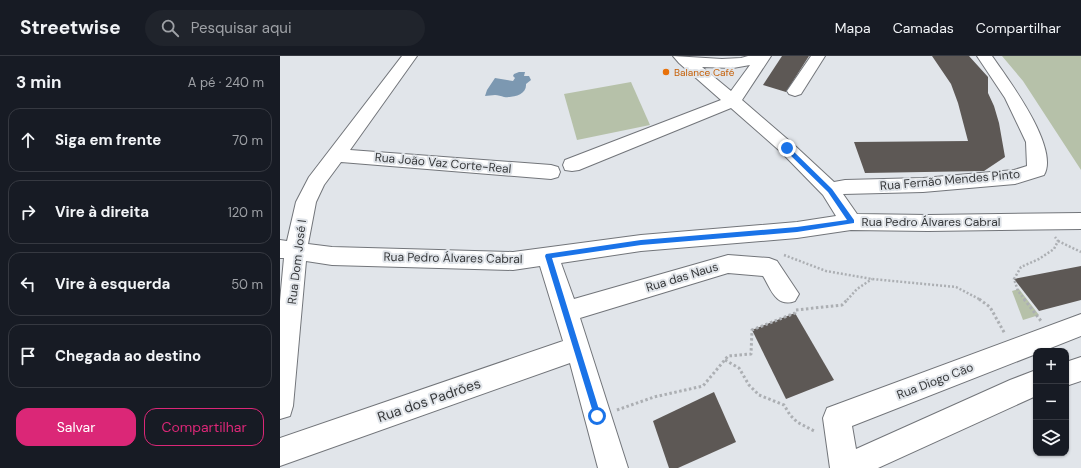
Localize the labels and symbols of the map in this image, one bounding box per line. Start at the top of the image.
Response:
place label: Balance Café [674,66,735,79]
marker: Balance Café [661,67,671,77]
route end [778,139,796,157]
street label: Rua João Vaz Corte-Real [374,149,512,177]
street label: Rua Fernão Mendes Pinto [879,166,1021,194]
street label: Rua Pedro Álvares Cabral [862,214,1000,230]
street label: Rua Dom José I [284,219,310,305]
street label: Rua Pedro Álvares Cabral [383,249,523,267]
street label: Rua das Naus [644,258,720,296]
street label: Rua Diogo Cão [894,359,976,403]
street label: Rua dos Padrões [375,374,483,426]
route start [588,407,606,425]

